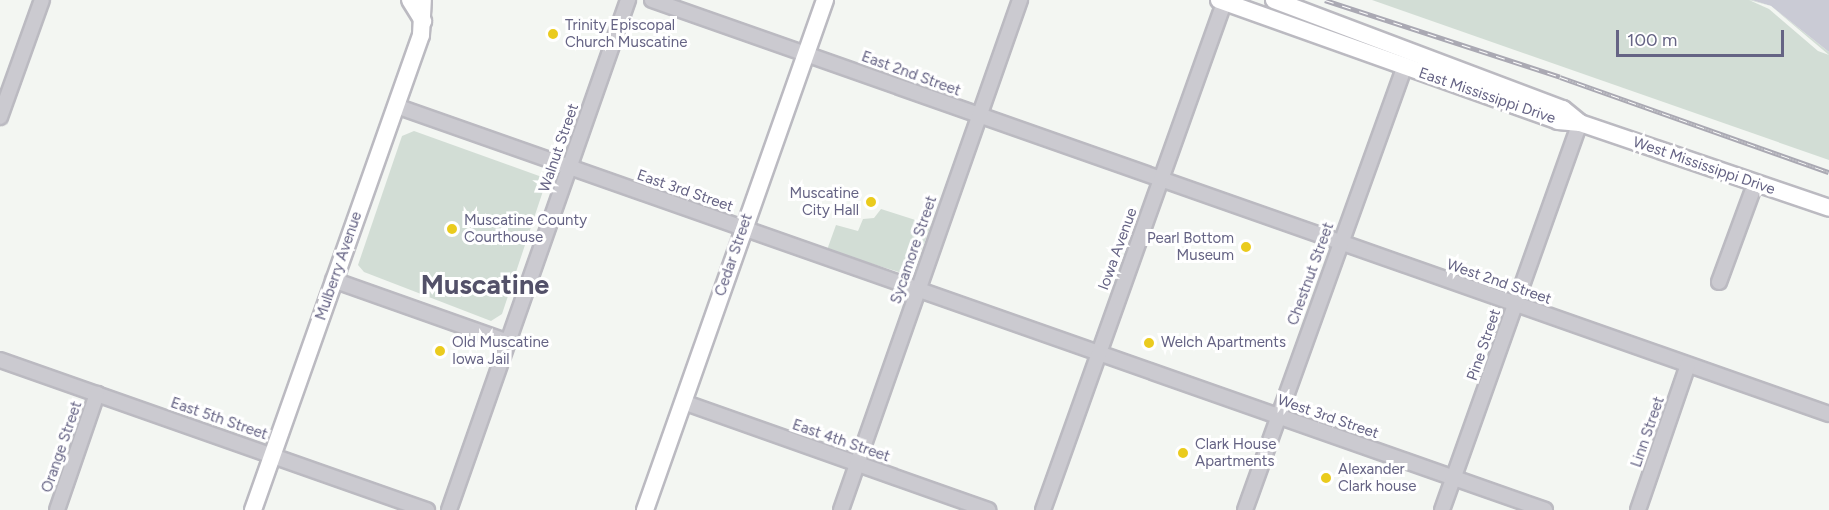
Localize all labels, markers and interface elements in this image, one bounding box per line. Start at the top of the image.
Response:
place label: Trinity Episcopal Church Muscatine [565,16,687,51]
scale bar [1619,18,1787,56]
marker: Trinity Episcopal Church Muscatine [546,27,560,41]
text: 100 m [1627,29,1677,51]
street label: East 2nd Street [859,48,963,100]
street label: East Mississippi Drive [1416,64,1558,128]
street label: Walnut Street [535,101,583,195]
street label: West Mississippi Drive [1631,133,1777,199]
street label: East 3rd Street [635,166,735,216]
place label: Muscatine City Hall [789,184,859,219]
street label: Sycamore Street [887,194,941,306]
marker: Muscatine City Hall [864,195,878,209]
street label: Iowa Avenue [1095,205,1141,293]
street label: Mulberry Avenue [312,209,366,323]
place label: Muscatine County Courthouse [464,211,587,246]
street label: Cedar Street [711,211,757,299]
street label: Chestnut Street [1284,220,1338,328]
marker: Muscatine County Courthouse [445,222,459,236]
place label: Pearl Bottom Museum [1147,229,1234,264]
marker: Pearl Bottom Museum [1239,240,1253,254]
street label: West 2nd Street [1444,256,1554,308]
district label: Muscatine [421,269,549,301]
street label: Pine Street [1463,307,1505,383]
place label: Old Muscatine Iowa Jail [452,333,549,368]
place label: Welch Apartments [1161,334,1286,352]
marker: Welch Apartments [1142,336,1156,350]
marker: Old Muscatine Iowa Jail [433,344,447,358]
street label: West 3rd Street [1275,391,1381,443]
street label: East 5th Street [168,394,270,444]
street label: Linn Street [1627,394,1669,470]
street label: Orange Street [38,399,86,495]
street label: East 4th Street [790,416,892,466]
place label: Clark House Apartments [1195,435,1276,470]
marker: Clark House Apartments [1176,446,1190,460]
place label: Alexander Clark house [1338,460,1416,495]
marker: Alexander Clark house [1319,471,1333,485]

